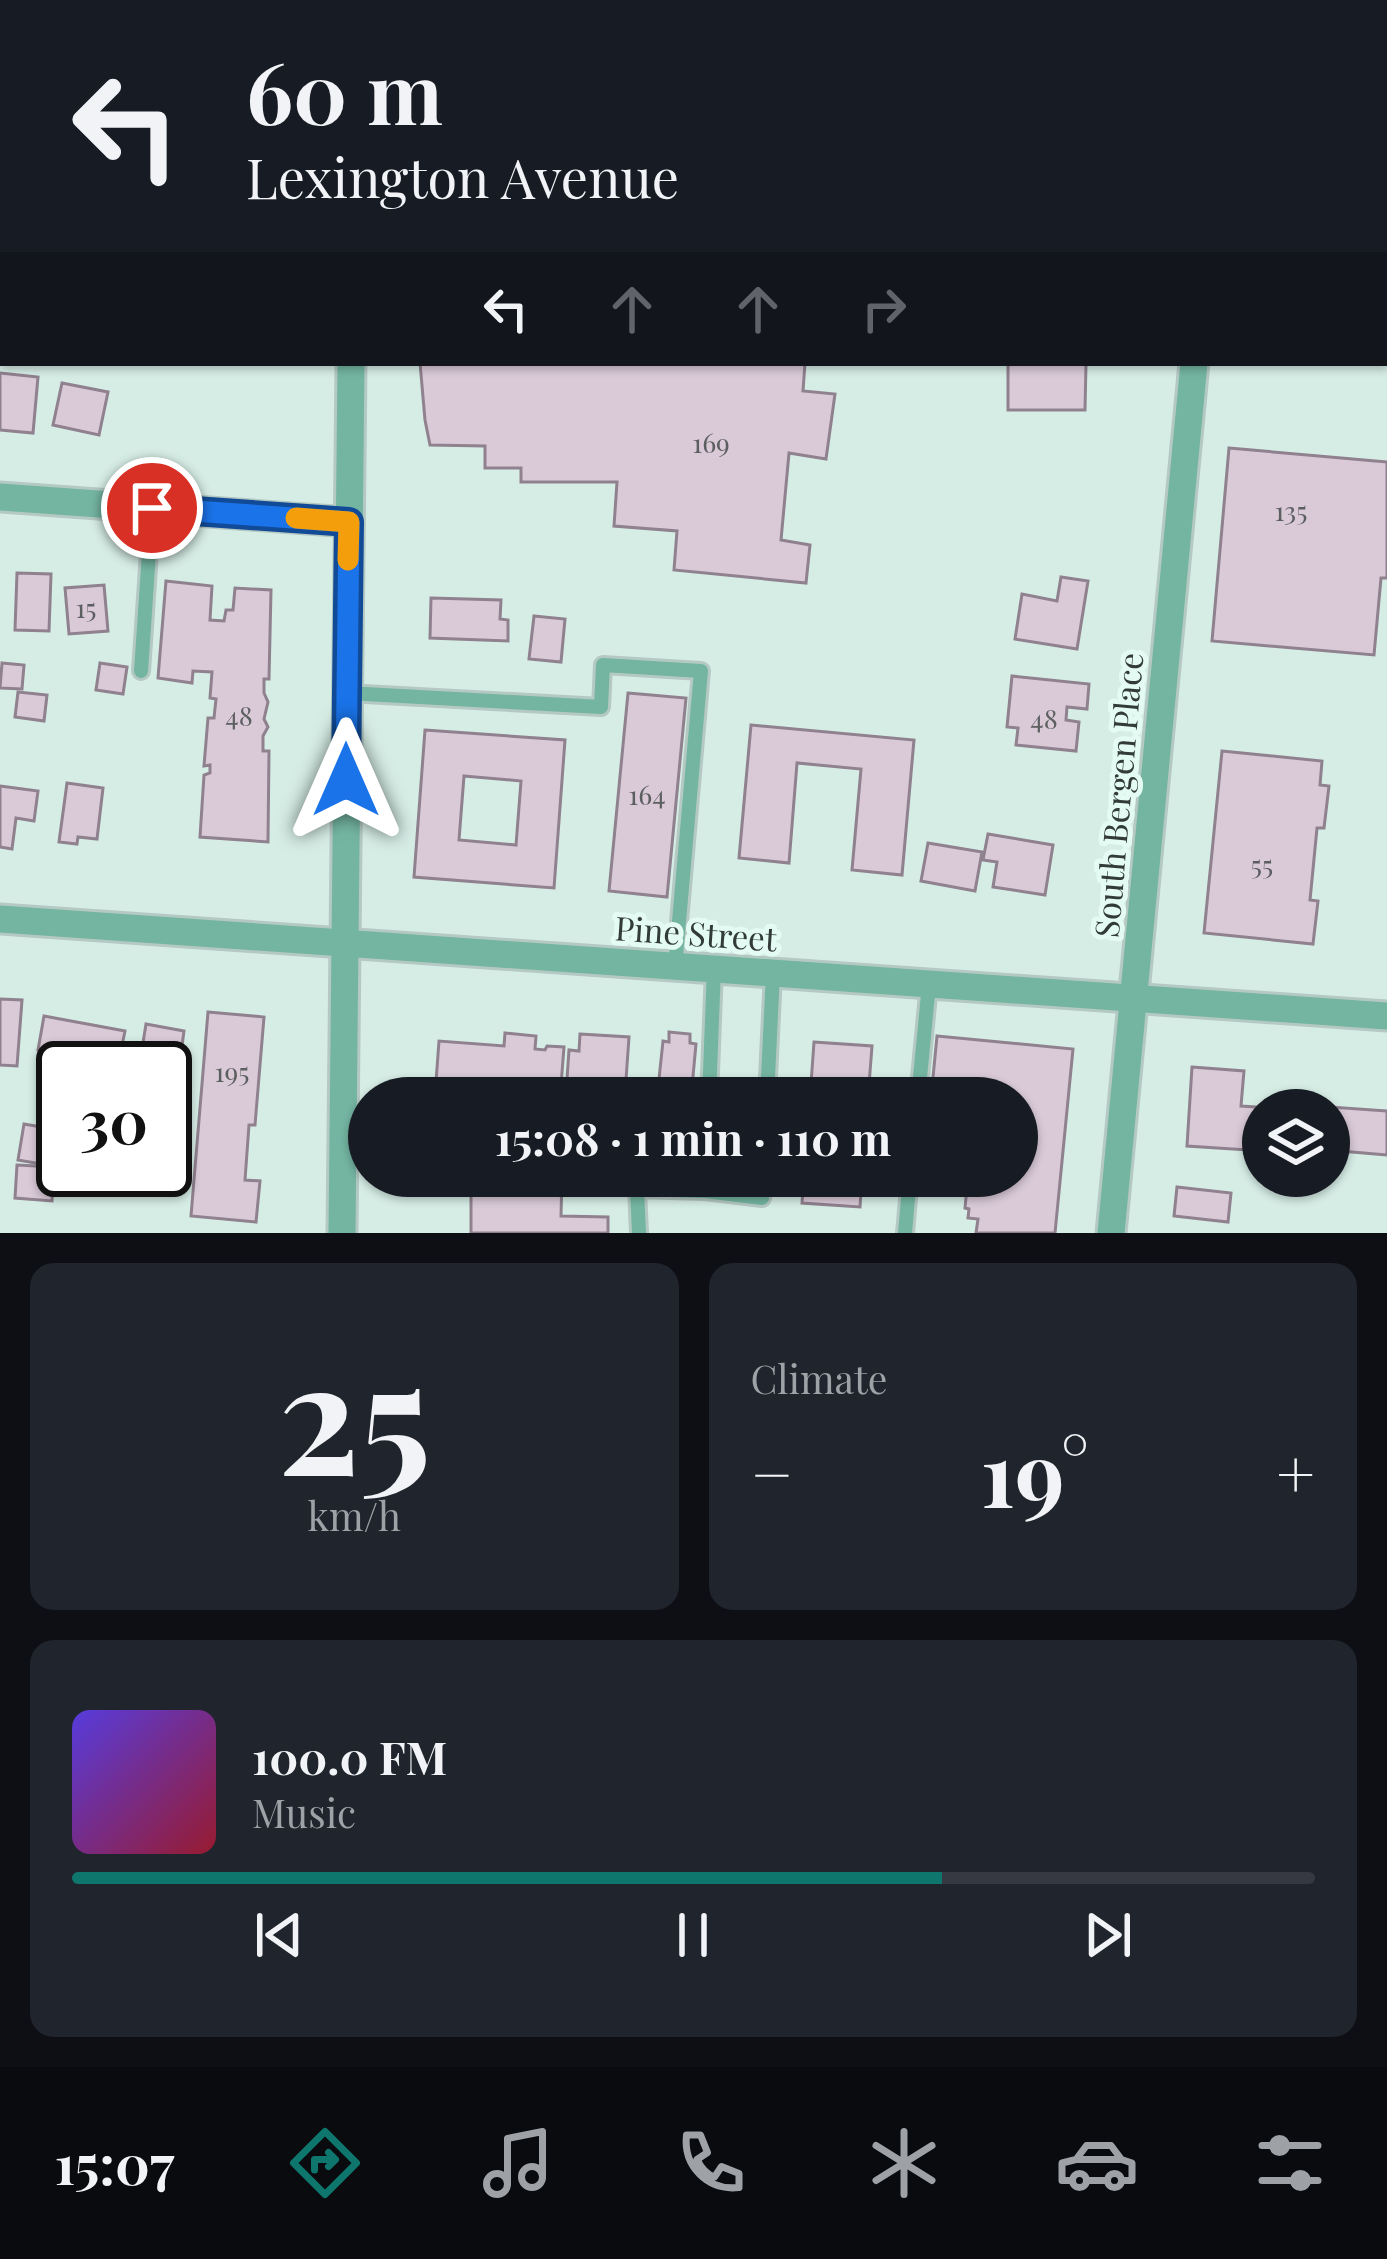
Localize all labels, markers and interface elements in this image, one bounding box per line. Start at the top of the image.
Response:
text: 60 m [246,34,443,146]
icon: left [48,48,204,204]
text: Lexington Avenue [246,141,679,213]
icon: left [473,276,539,342]
icon: ahead [599,276,665,342]
icon: ahead [725,276,791,342]
icon: right [851,276,917,342]
house number: 169 [692,424,730,460]
pin [101,457,203,559]
icon: arrive [119,475,185,541]
house number: 135 [1275,492,1307,528]
house number: 15 [76,589,96,625]
street label: South Bergen Place [1083,651,1151,939]
house number: 48 [225,697,253,733]
house number: 48 [1030,700,1058,736]
position arrow [283,717,409,843]
house number: 164 [628,776,666,812]
house number: 55 [1251,846,1273,882]
street label: Pine Street [614,904,780,960]
speed limit sign: 30 [36,1041,192,1197]
house number: 195 [215,1053,249,1089]
map controls [1242,1089,1350,1197]
button: layers [1242,1089,1350,1197]
text: 15:08 · 1 min · 110 m [495,1107,891,1167]
text: 25 [278,1307,431,1515]
text: Climate [751,1352,888,1404]
text: 19° [980,1411,1089,1531]
text: − [751,1428,793,1516]
text: + [1276,1428,1315,1516]
text: km/h [307,1489,401,1541]
text: 100.0 FM [252,1726,447,1786]
text: Music [252,1786,356,1838]
icon: previous [246,1902,312,1968]
icon: pause [660,1902,726,1968]
icon: next [1075,1902,1141,1968]
icon: directions [283,2121,367,2205]
icon: music [476,2121,560,2205]
icon: phone [669,2121,753,2205]
icon: climate [862,2121,946,2205]
icon: car [1055,2121,1139,2205]
icon: filters [1248,2121,1332,2205]
text: 15:07 [55,2127,174,2199]

